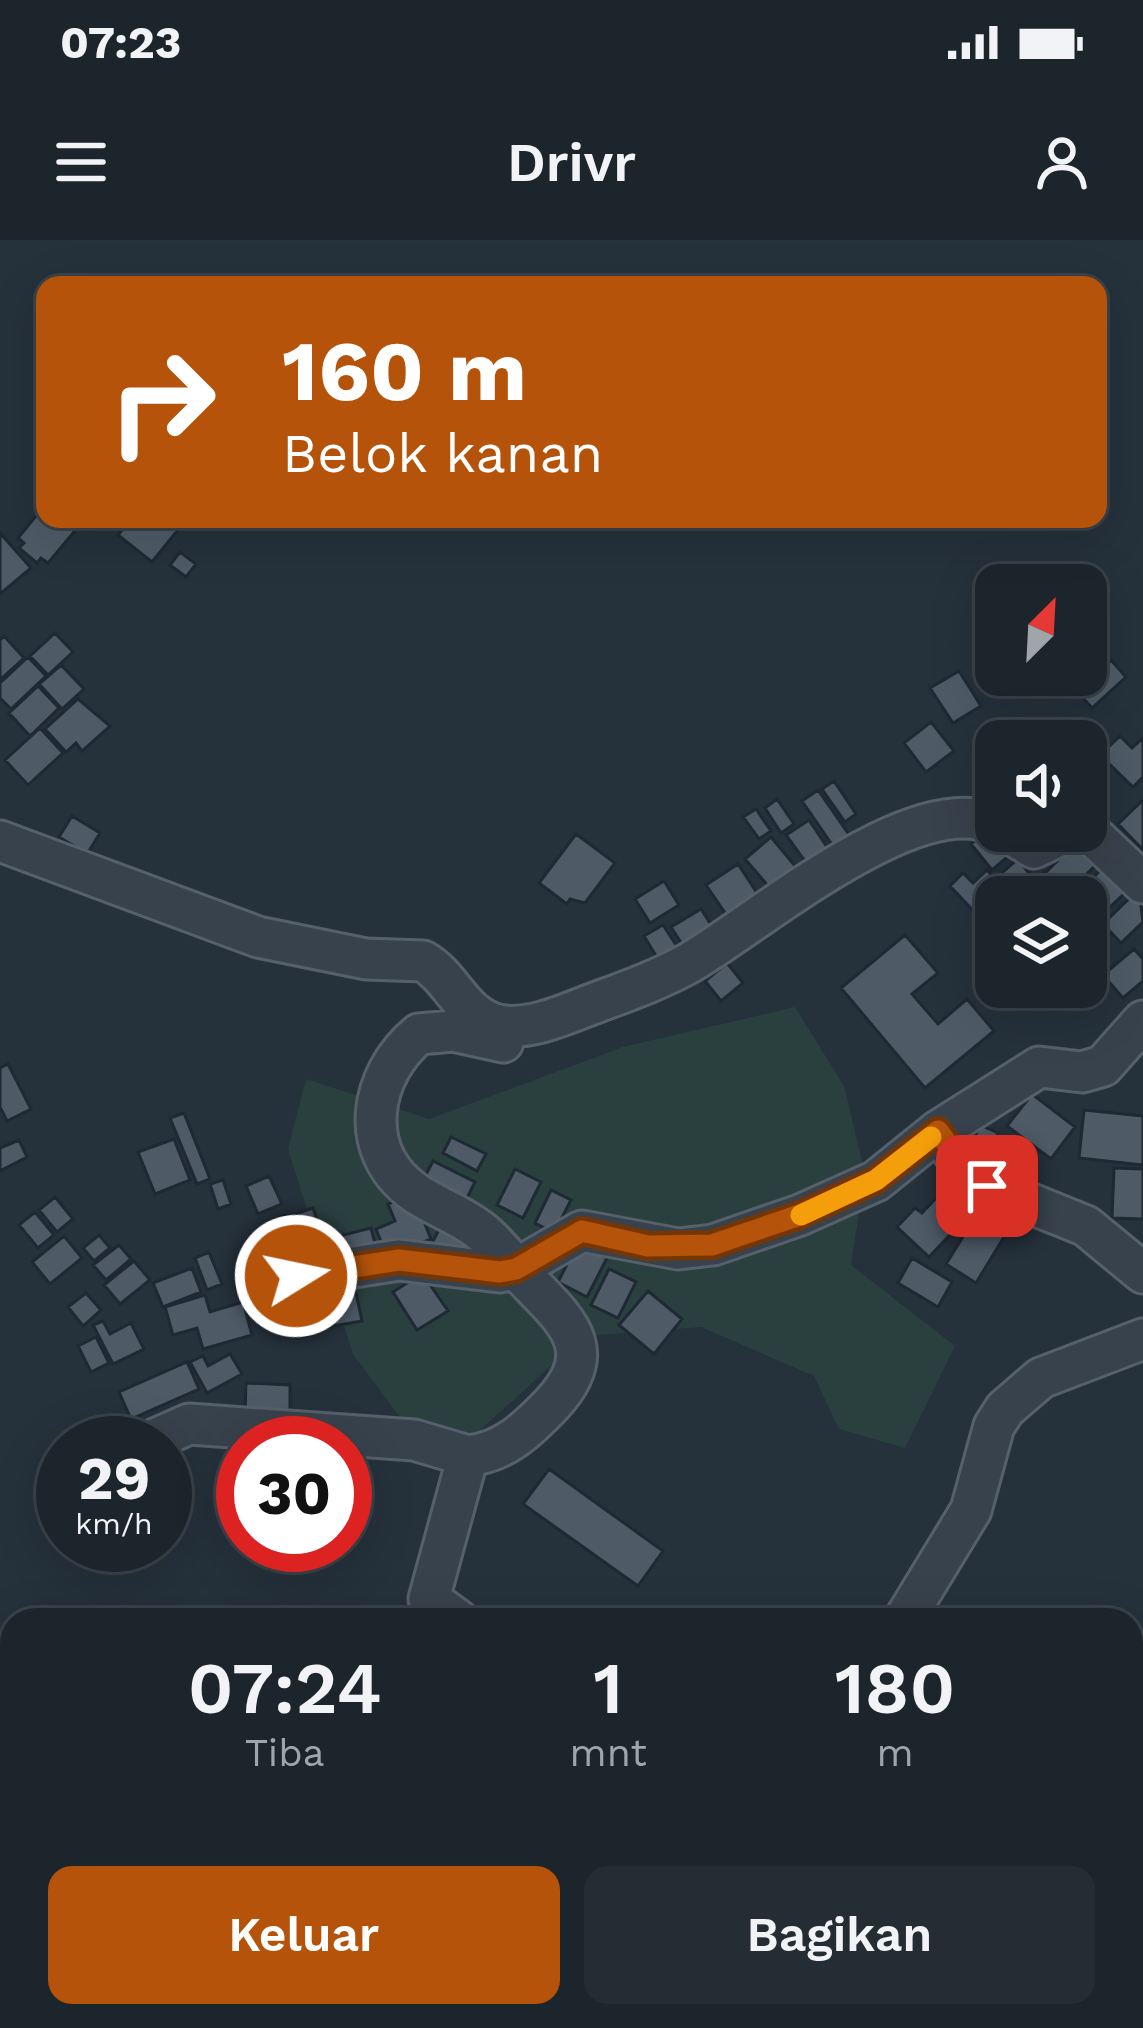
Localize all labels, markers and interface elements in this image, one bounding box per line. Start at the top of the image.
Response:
text: 07:23 [60,16,181,69]
icon: menu [48,129,114,195]
icon: person [1029,129,1095,195]
text: Drivr [507,131,636,194]
text: 160 m [282,322,527,420]
icon: right [84,324,240,480]
text: Belok kanan [282,422,603,485]
north arrow [975,564,1107,696]
map controls [975,564,1107,1008]
button: sound [975,720,1107,852]
button: layers [975,876,1107,1008]
pin [936,1135,1038,1237]
icon: arrive [954,1153,1020,1219]
position arrow [233,1213,359,1339]
speed limit sign: 30 [216,1416,372,1572]
text: 29 [78,1443,150,1514]
text: km/h [75,1506,153,1541]
text: 07:24 [188,1646,382,1730]
text: 1 [593,1646,623,1730]
text: 180 [835,1646,955,1730]
text: Tiba [245,1730,325,1775]
text: mnt [570,1730,647,1775]
text: m [876,1730,914,1775]
button: Keluar [48,1866,560,2004]
button: Bagikan [584,1866,1095,2004]

